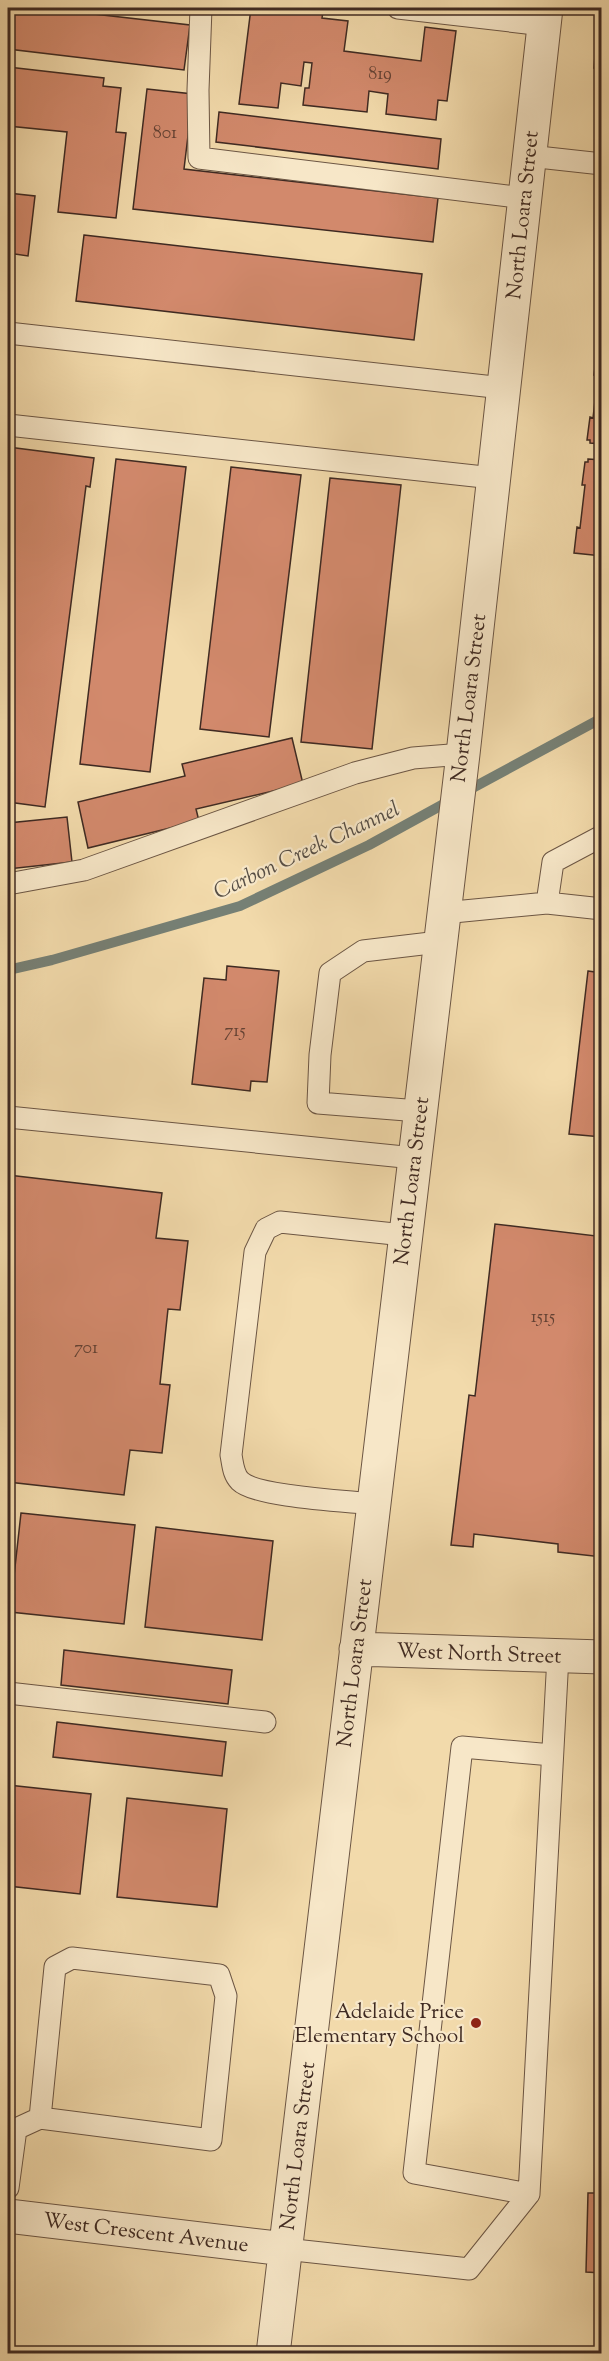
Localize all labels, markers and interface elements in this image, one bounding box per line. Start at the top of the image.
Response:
house number: 819 [368,62,392,88]
house number: 801 [153,121,177,147]
street label: North Loara Street [500,129,548,301]
street label: North Loara Street [445,612,495,784]
water label: Carbon Creek Channel [209,794,406,909]
house number: 715 [224,1019,246,1045]
street label: North Loara Street [388,1095,438,1267]
house number: 1515 [531,1305,555,1331]
house number: 701 [74,1336,98,1362]
street label: North Loara Street [331,1577,381,1749]
street label: West North Street [396,1637,562,1673]
place label: Adelaide Price Elementary School [295,1998,464,2052]
marker: Adelaide Price Elementary School [469,2016,483,2030]
street label: North Loara Street [274,2060,324,2232]
street label: West Crescent Avenue [41,2206,250,2261]

